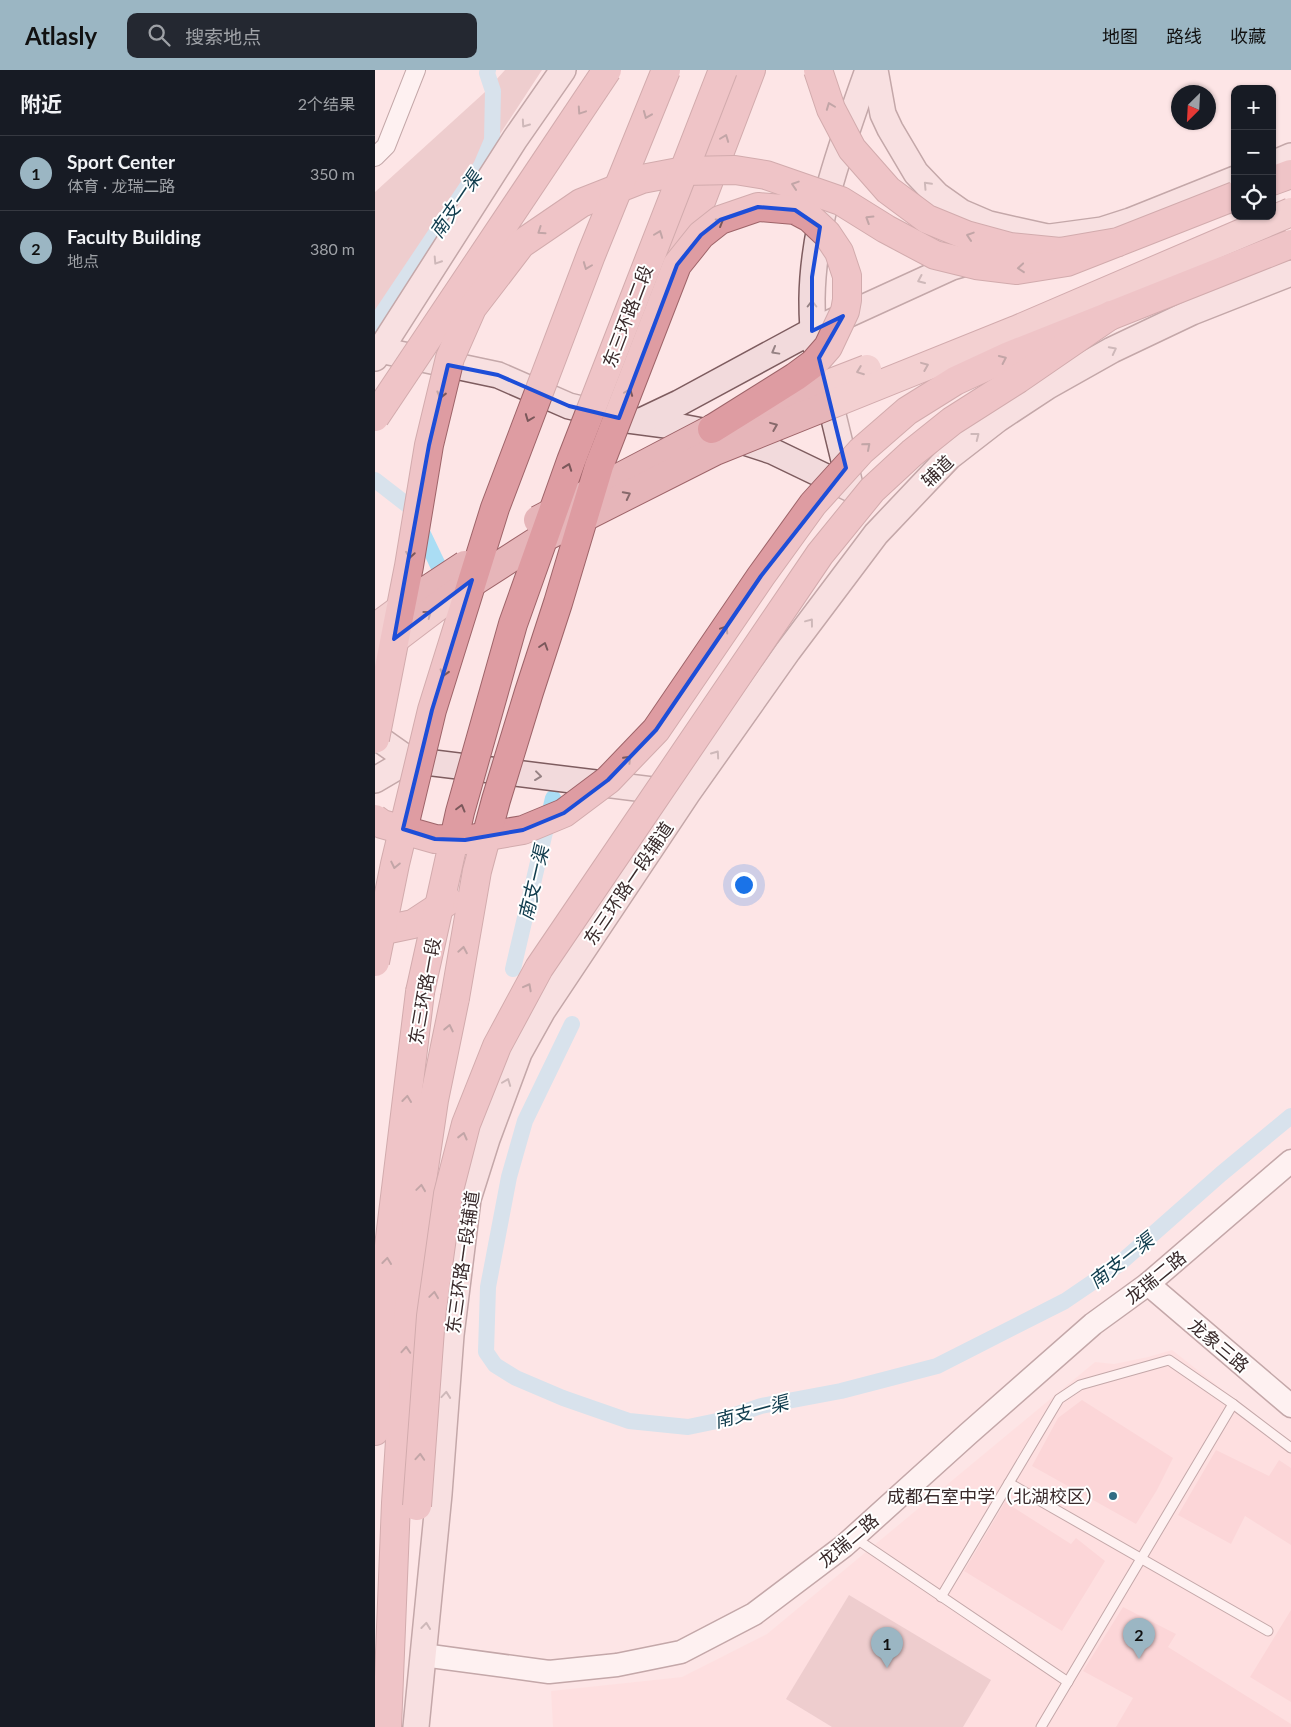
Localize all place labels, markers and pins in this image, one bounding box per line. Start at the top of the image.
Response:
place label: 成都石室中学（北湖校区） [887,1485,1103,1507]
marker: 成都石室中学（北湖校区） [1107,1490,1119,1502]
pin: 2 [1123,1618,1155,1659]
pin: 1 [871,1627,903,1668]

